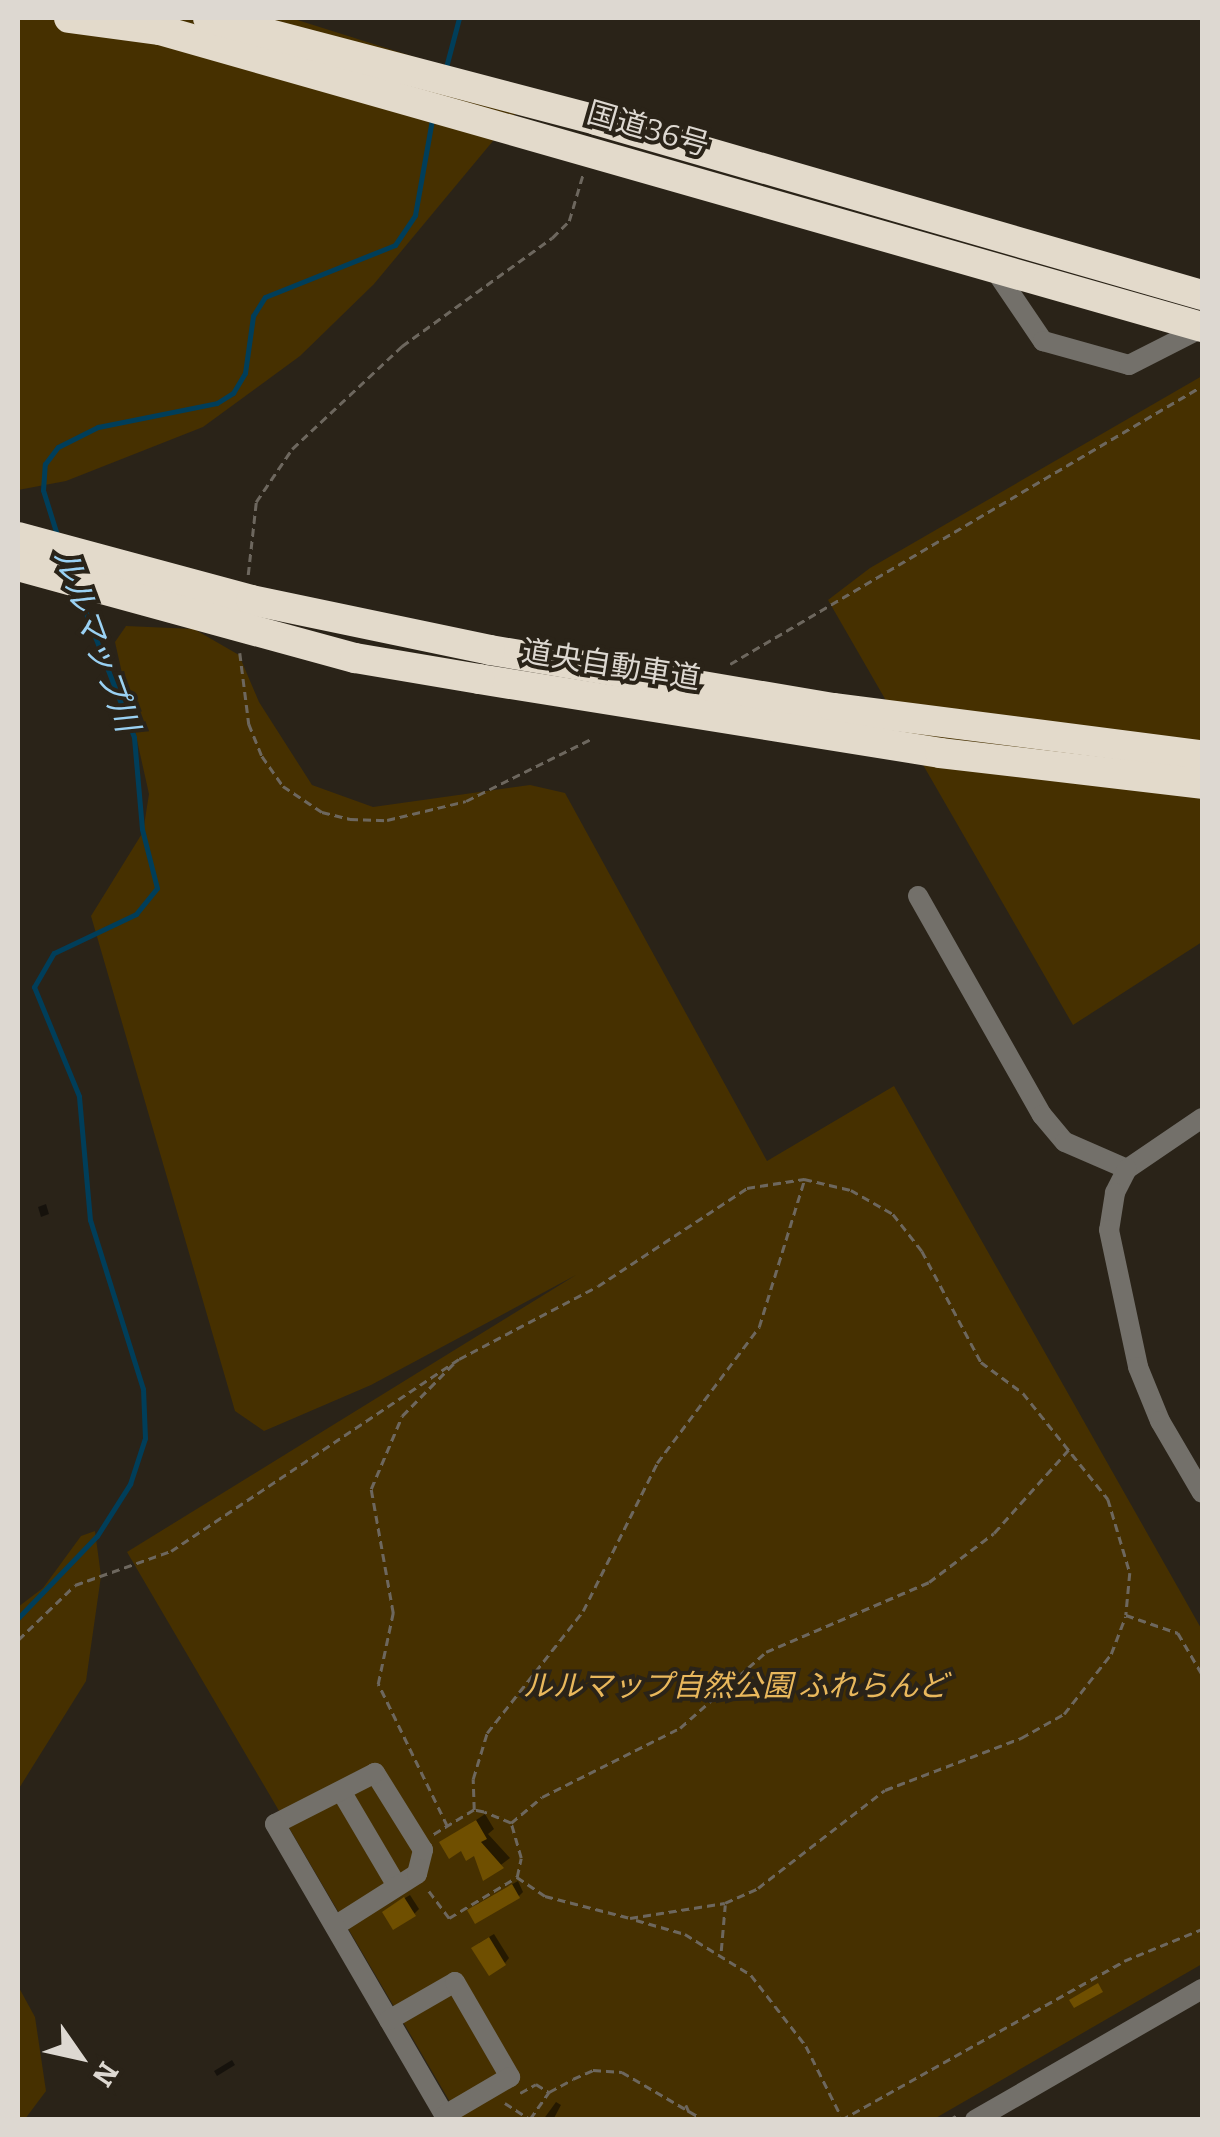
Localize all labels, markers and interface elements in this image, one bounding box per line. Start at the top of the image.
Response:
street label: 国道36号 [583,95,713,163]
water label: ルルマップ川 [45,543,147,737]
street label: 道央自動車道 [519,633,703,697]
park label: ルルマップ自然公園 ふれらんど [522,1668,948,1704]
north arrow [30,2007,130,2107]
text: N [86,2056,125,2092]

